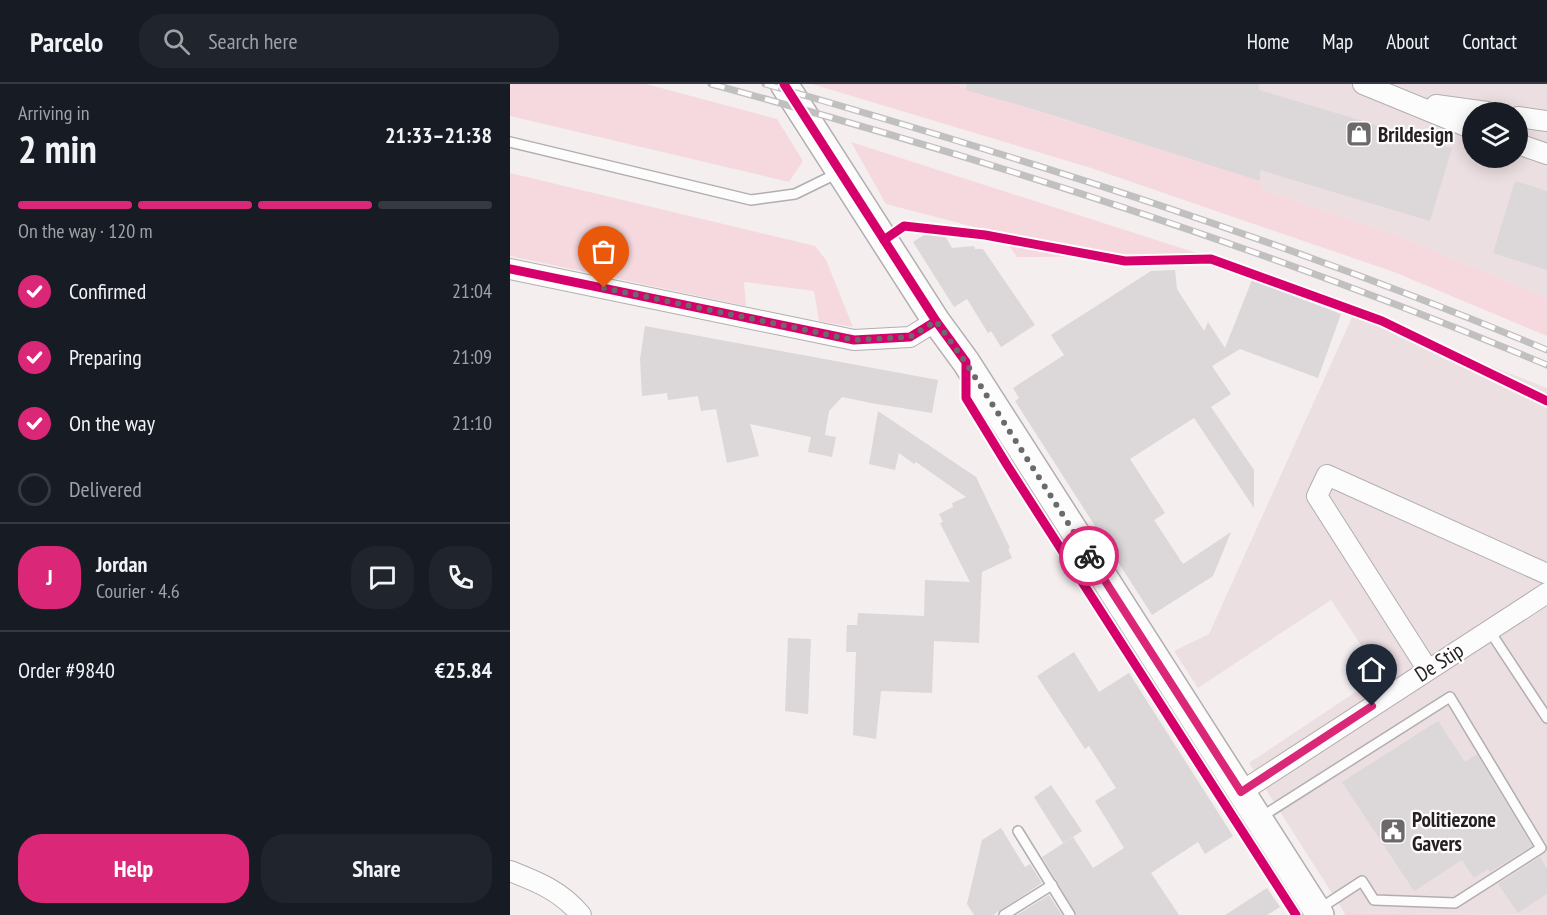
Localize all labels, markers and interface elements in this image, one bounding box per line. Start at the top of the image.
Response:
search box [139,14,559,68]
text: Parcelo [30,23,103,60]
icon: search [160,25,193,58]
text: Search here [208,27,298,55]
text: Home [1247,28,1289,55]
text: Map [1322,28,1353,55]
text: About [1386,28,1429,55]
text: Contact [1462,28,1517,55]
text: Arriving in [18,100,90,126]
map controls [1462,102,1528,168]
button: layers [1462,102,1528,168]
shop icon: Brildesign [1344,119,1374,149]
text: 21:33–21:38 [385,121,492,149]
place label: Brildesign [1378,121,1453,148]
text: 2 min [18,123,97,174]
text: On the way · 120 m [18,218,153,244]
pin [578,226,629,288]
icon: bag [587,235,620,268]
icon: check [18,275,51,308]
text: Confirmed [69,277,146,305]
text: 21:04 [452,278,492,304]
icon: check [18,341,51,374]
text: Preparing [69,343,142,371]
text: 21:09 [452,344,492,370]
icon: check [18,407,51,440]
text: On the way [69,409,155,437]
text: 21:10 [452,410,492,436]
text: Delivered [69,475,142,503]
courier [1059,526,1119,586]
icon: bike [1073,540,1106,573]
button: chat [351,546,414,609]
button: phone [429,546,492,609]
text: Jordan [96,550,147,578]
text: J [46,563,53,591]
text: Courier · 4.6 [96,578,180,604]
street label: De Stip [1410,636,1468,688]
pin [1346,644,1397,706]
icon: home [1355,653,1388,686]
text: Order #9840 [18,656,115,684]
text: €25.84 [435,656,492,684]
place label: Politiezone Gavers [1412,806,1496,857]
public building icon: Politiezone Gavers [1378,816,1408,846]
button: Help [18,834,249,903]
button: Share [261,834,492,903]

